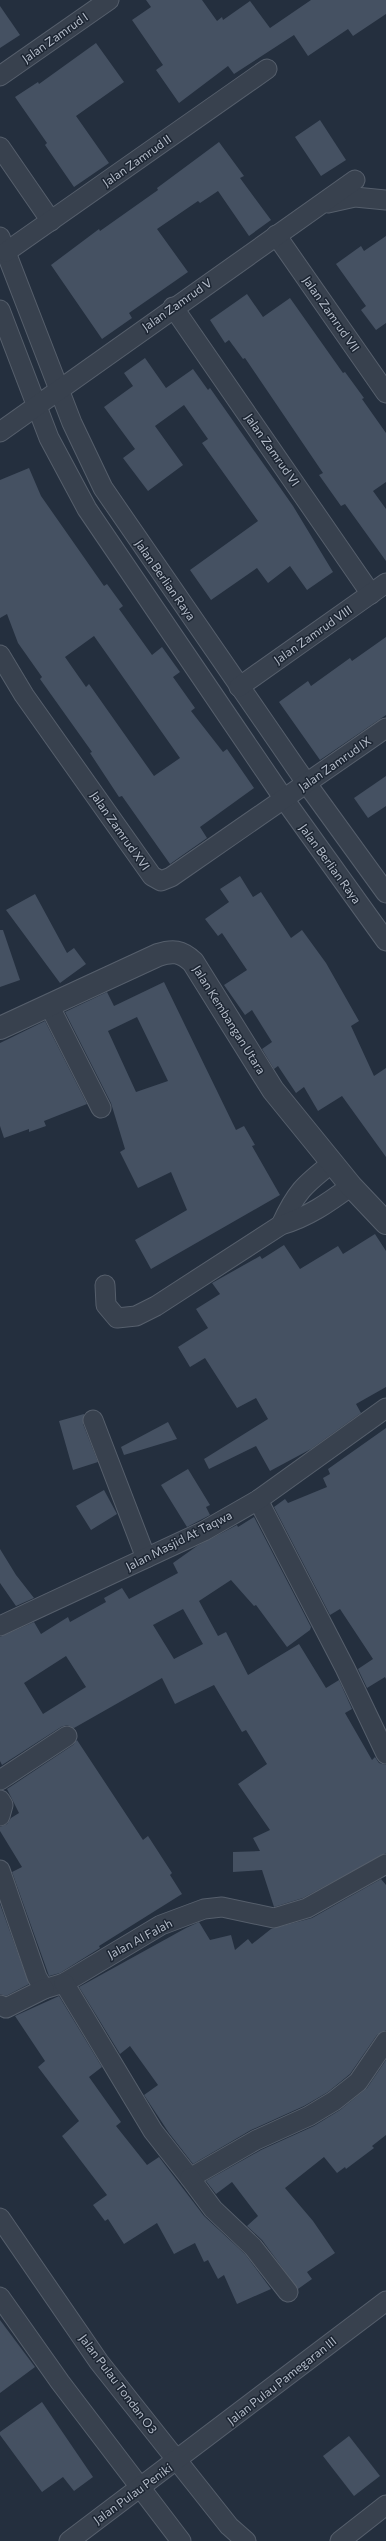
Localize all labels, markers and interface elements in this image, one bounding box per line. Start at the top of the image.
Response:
street label: Jalan Zamrud I [19,9,91,66]
street label: Jalan Zamrud II [99,131,174,190]
street label: Jalan Zamrud VII [300,273,363,354]
street label: Jalan Zamrud V [139,275,215,334]
street label: Jalan Zamrud VI [242,410,303,489]
street label: Jalan Berlian Raya [132,536,199,623]
street label: Jalan Zamrud VIII [271,602,355,667]
street label: Jalan Zamrud IX [295,733,374,794]
street label: Jalan Zamrud XVI [87,788,153,873]
street label: Jalan Berlian Raya [296,821,364,907]
street label: Jalan Kembangan Utara [190,962,269,1077]
street label: Jalan Masjid At Taqwa [123,1507,235,1574]
street label: Jalan Al Falah [105,1915,175,1962]
street label: Jalan Pulau Tondan O3 [76,2331,161,2437]
street label: Jalan Pulau Pamegaran III [224,2333,339,2428]
street label: Jalan Pulau Peniki [90,2460,175,2527]

